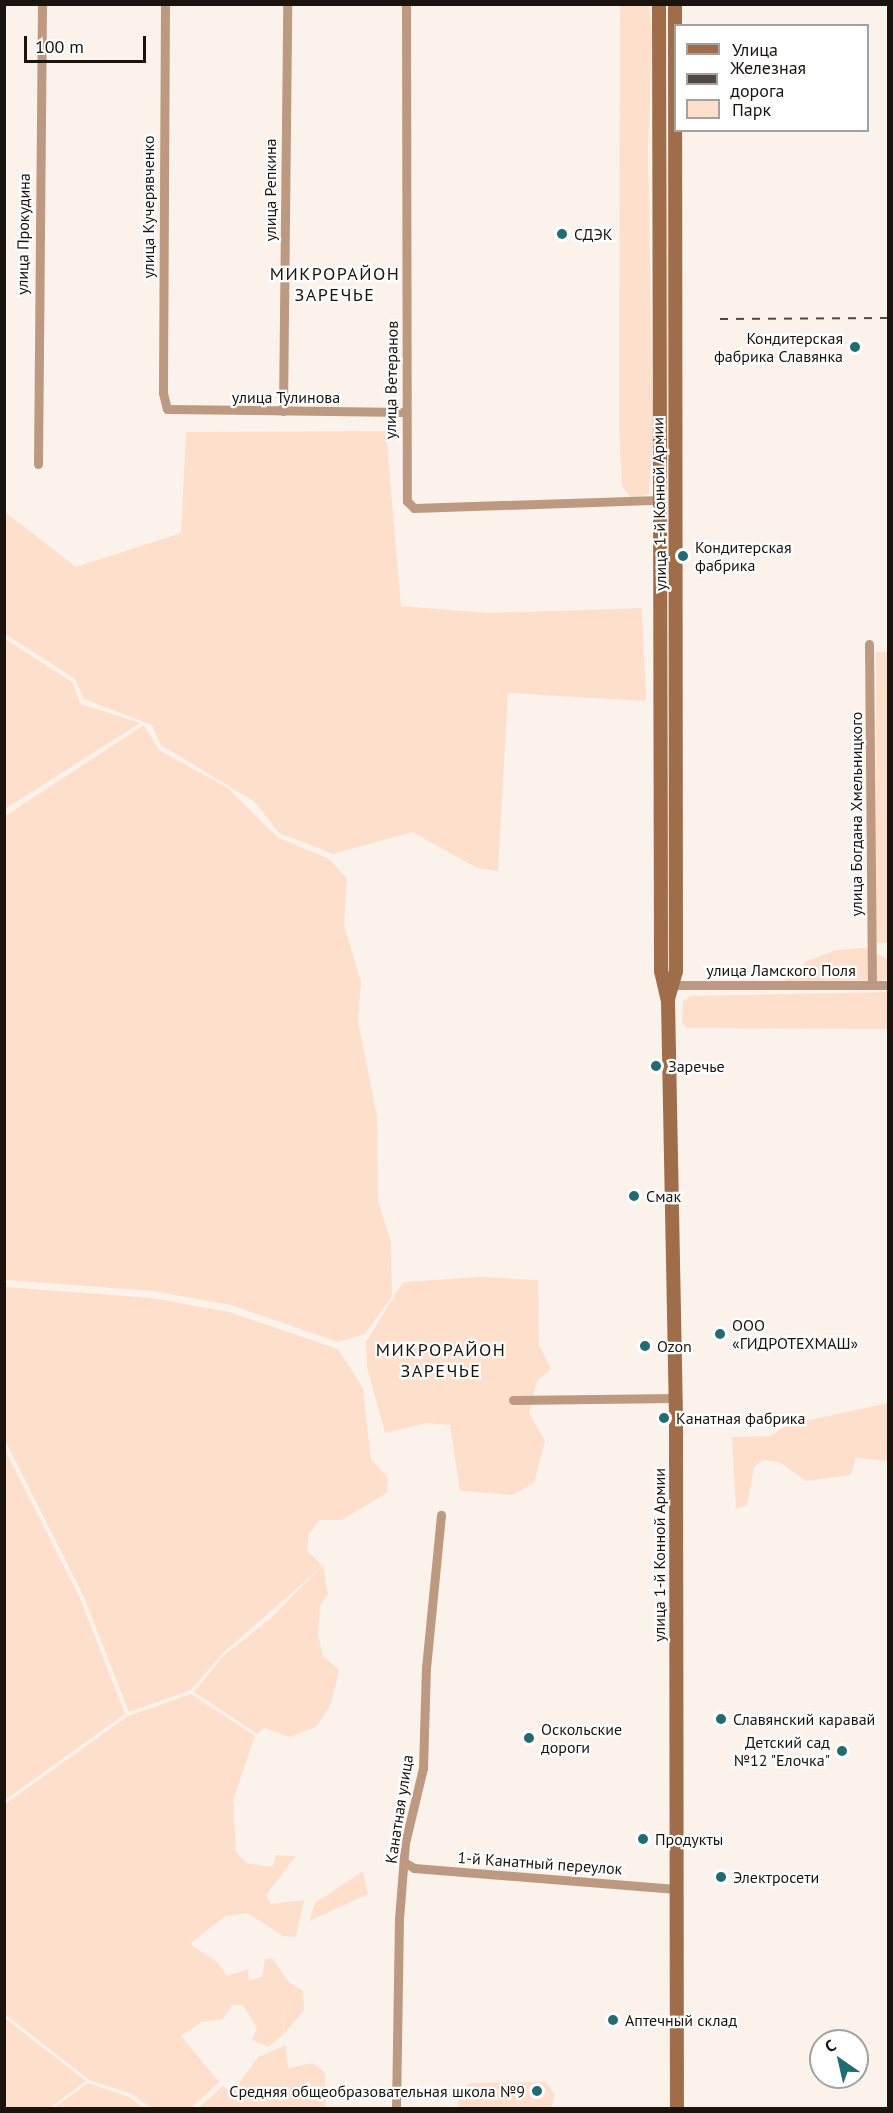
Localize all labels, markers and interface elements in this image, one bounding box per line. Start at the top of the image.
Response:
scale bar [27,24,148,62]
legend [674,24,869,132]
text: 100 m [35,35,84,58]
text: Улица [732,38,778,61]
text: Железная дорога [730,56,806,102]
text: Парк [732,98,771,121]
street label: улица Кучерявченко [138,135,158,279]
street label: улица Репкина [260,138,280,242]
street label: улица Прокудина [12,173,34,295]
place label: СДЭК [574,224,612,244]
marker: СДЭК [555,227,569,241]
district label: МИКРОРАЙОН ЗАРЕЧЬЕ [270,264,400,306]
street label: улица Ветеранов [380,321,402,439]
place label: Кондитерская фабрика Славянка [714,328,843,366]
marker: Кондитерская фабрика Славянка [848,340,862,354]
street label: улица Тулинова [232,387,340,407]
street label: улица 1-й Конной Армии [648,417,670,591]
place label: Кондитерская фабрика [695,537,792,575]
marker: Кондитерская фабрика [676,549,690,563]
street label: улица Богдана Хмельницкого [846,711,866,917]
street label: улица Ламского Поля [706,960,856,980]
place label: Заречье [668,1056,725,1076]
marker: Заречье [649,1059,663,1073]
place label: Смак [646,1186,681,1206]
marker: Смак [627,1189,641,1203]
place label: ООО «ГИДРОТЕХМАШ» [732,1315,858,1353]
marker: ООО «ГИДРОТЕХМАШ» [713,1327,727,1341]
place label: Ozon [657,1336,692,1356]
marker: Ozon [638,1339,652,1353]
district label: МИКРОРАЙОН ЗАРЕЧЬЕ [376,1340,506,1382]
place label: Канатная фабрика [676,1408,805,1428]
marker: Канатная фабрика [657,1411,671,1425]
street label: улица 1-й Конной Армии [649,1468,669,1642]
place label: Славянский каравай [733,1709,875,1729]
marker: Славянский каравай [714,1712,728,1726]
place label: Оскольские дороги [541,1719,622,1757]
marker: Оскольские дороги [522,1731,536,1745]
place label: Детский сад №12 "Елочка" [733,1732,830,1770]
marker: Детский сад №12 "Елочка" [835,1744,849,1758]
street label: Канатная улица [381,1753,417,1865]
place label: Продукты [655,1829,723,1849]
marker: Продукты [636,1832,650,1846]
street label: 1-й Канатный переулок [457,1848,623,1878]
place label: Электросети [733,1867,819,1887]
marker: Электросети [714,1870,728,1884]
place label: Аптечный склад [625,2010,737,2030]
marker: Аптечный склад [606,2013,620,2027]
north arrow [809,2029,869,2089]
text: С [821,2035,839,2057]
place label: Средняя общеобразовательная школа №9 [229,2081,525,2101]
marker: Средняя общеобразовательная школа №9 [530,2084,544,2098]

